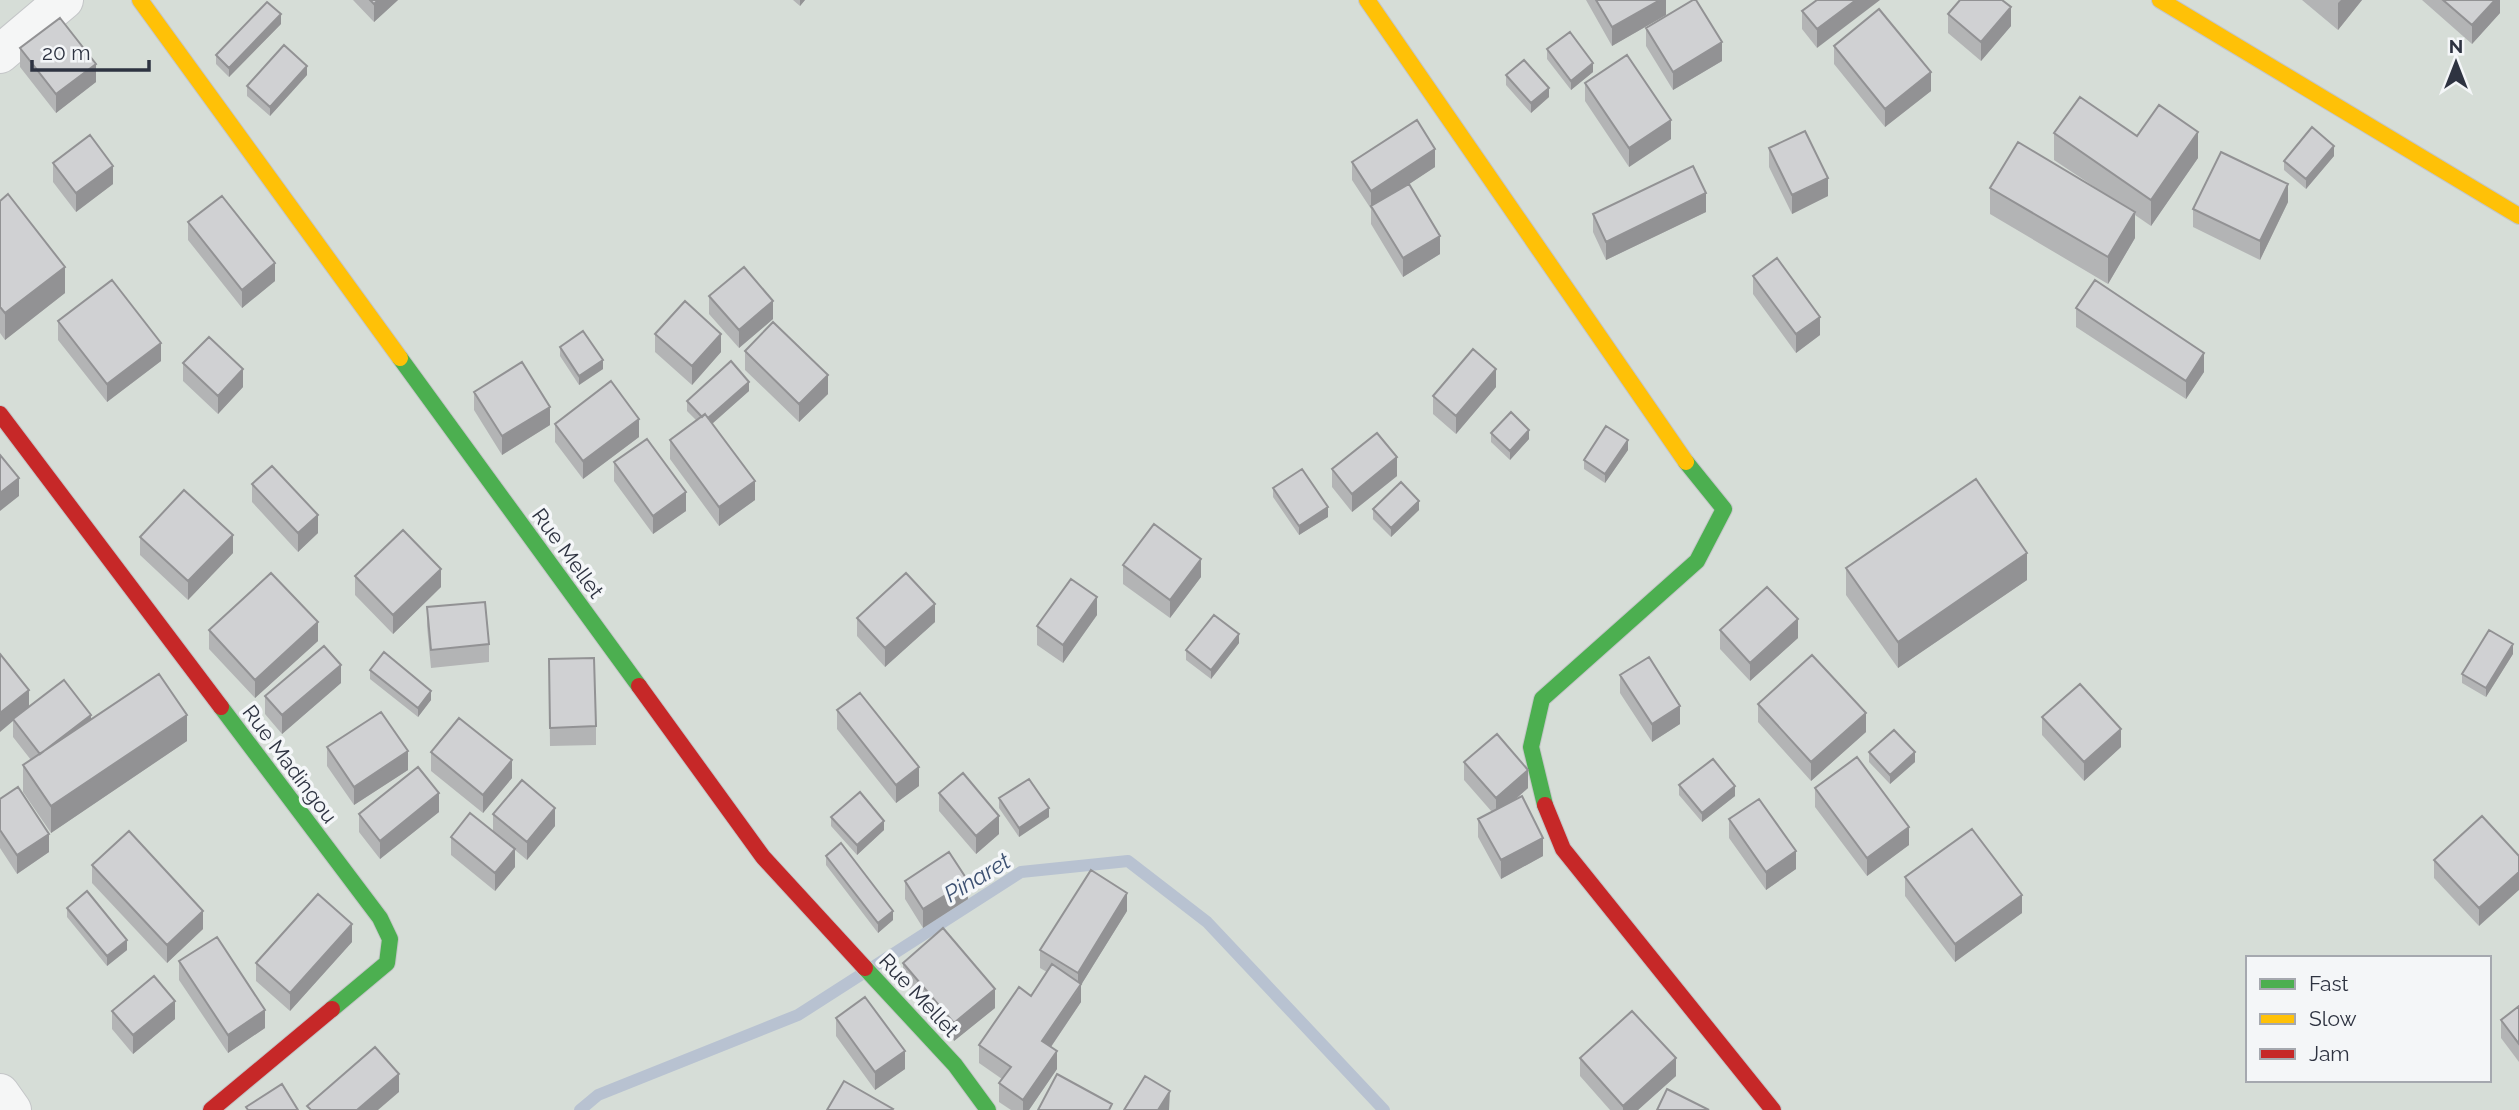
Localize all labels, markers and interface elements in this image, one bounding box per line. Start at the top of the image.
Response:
scale bar [32,28,149,72]
north arrow [2421,28,2491,98]
text: N [2449,35,2463,57]
text: 20 m [42,40,90,65]
street label: Rue Mellet [527,503,609,603]
street label: Rue Madingou [237,700,343,828]
water label: Pinaret [939,846,1016,907]
street label: Rue Mellet [874,948,964,1042]
legend [2246,956,2491,1082]
text: Fast [2309,971,2349,996]
text: Slow [2309,1006,2357,1031]
text: Jam [2309,1041,2350,1066]

